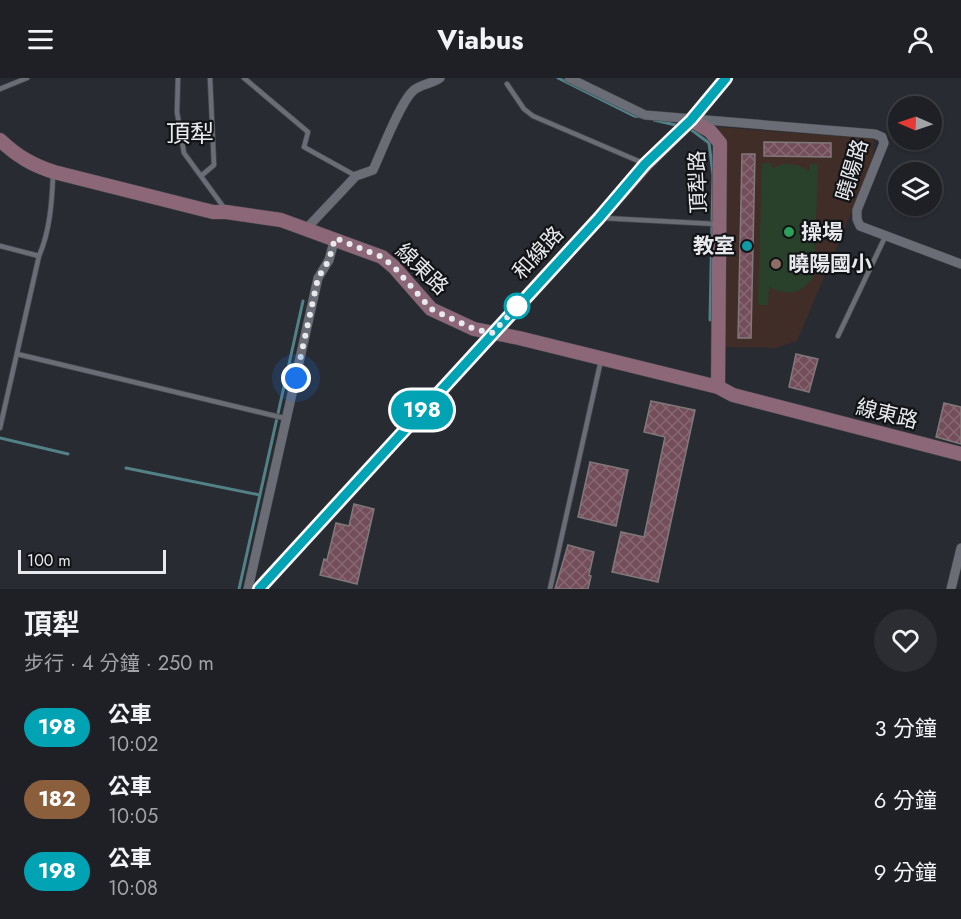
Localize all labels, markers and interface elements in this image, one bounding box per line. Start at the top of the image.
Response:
text: Viabus [437,20,524,59]
icon: menu [24,23,57,56]
icon: person [904,23,937,56]
north arrow [888,96,942,150]
map controls [888,96,942,216]
district label: 頂犁 [166,116,214,151]
street label: 曉陽路 [828,135,876,205]
street label: 頂犁路 [682,150,714,214]
button: layers [888,162,942,216]
place label: 操場 [801,217,843,247]
street label: 和線路 [506,220,570,286]
marker: 操場 [782,225,796,239]
place label: 教室 [693,231,735,261]
street label: 線東路 [389,236,455,302]
marker: 教室 [740,239,754,253]
place label: 曉陽國小 [788,249,872,279]
marker: 曉陽國小 [769,257,783,271]
unlabelled marker [504,293,530,319]
your location [281,363,311,393]
line badge: 198 [388,390,456,430]
street label: 線東路 [853,392,921,436]
text: 198 [403,395,441,425]
scale bar [18,547,166,574]
text: 100 m [27,549,71,572]
text: 頂犁 [24,604,80,645]
button: heart [874,609,937,672]
text: 步行 · 4 分鐘 · 250 m [24,649,214,678]
text: 公車 [108,698,152,730]
text: 198 [38,712,76,742]
text: 3 分鐘 [874,712,937,744]
text: 10:02 [108,730,158,759]
text: 公車 [108,770,152,802]
text: 182 [38,784,76,814]
text: 6 分鐘 [874,784,937,816]
text: 10:05 [108,802,158,831]
text: 公車 [108,842,152,874]
text: 198 [38,856,76,886]
text: 9 分鐘 [874,856,937,888]
text: 10:08 [108,874,158,903]

